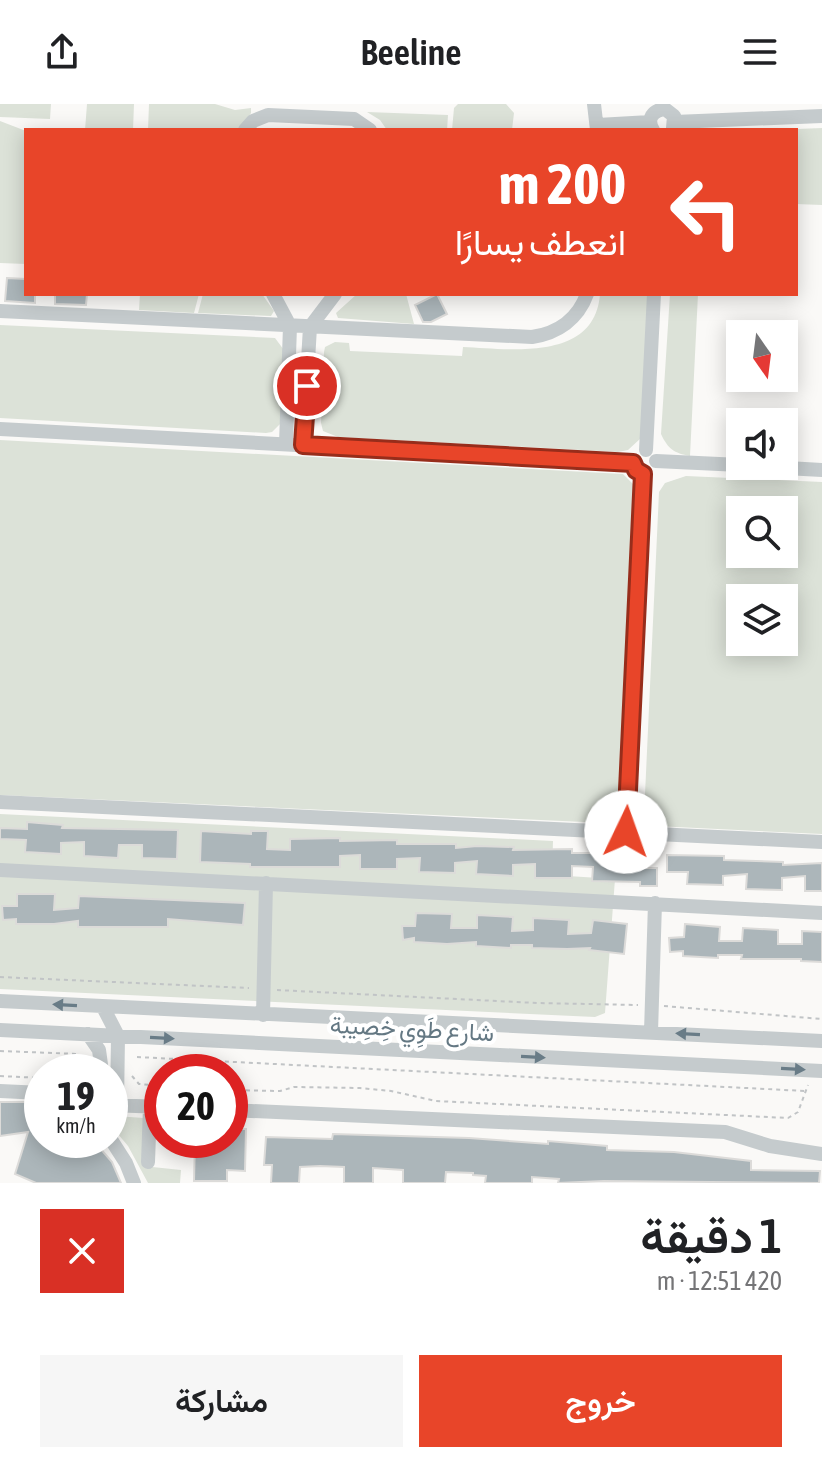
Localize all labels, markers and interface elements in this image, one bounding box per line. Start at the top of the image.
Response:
icon: share [40,30,84,74]
icon: menu [738,30,782,74]
text: Beeline [360,31,462,73]
text: 200 m [499,152,626,216]
icon: left [654,160,758,264]
text: انعطف يسارًا [455,221,626,263]
north arrow [726,320,798,392]
map controls [726,320,798,656]
pin [273,352,341,420]
icon: arrive [285,364,329,408]
button: sound [726,408,798,480]
button: search [726,496,798,568]
button: layers [726,584,798,656]
position arrow [584,790,668,874]
one-way arrow [52,998,77,1011]
street label: شارع طَوِي خِصِيبة [329,1011,495,1052]
one-way arrow [675,1028,700,1041]
one-way arrow [150,1032,175,1045]
one-way arrow [521,1050,546,1063]
speed limit sign: 20 [144,1054,248,1158]
one-way arrow [781,1063,806,1076]
text: 19 [57,1073,95,1118]
text: km/h [56,1114,96,1137]
text: 1 دقيقة [640,1208,782,1263]
button: close [40,1209,124,1293]
text: 420 m · 12:51 [657,1266,782,1296]
button: مشاركة [40,1355,403,1447]
button: خروج [419,1355,782,1447]

